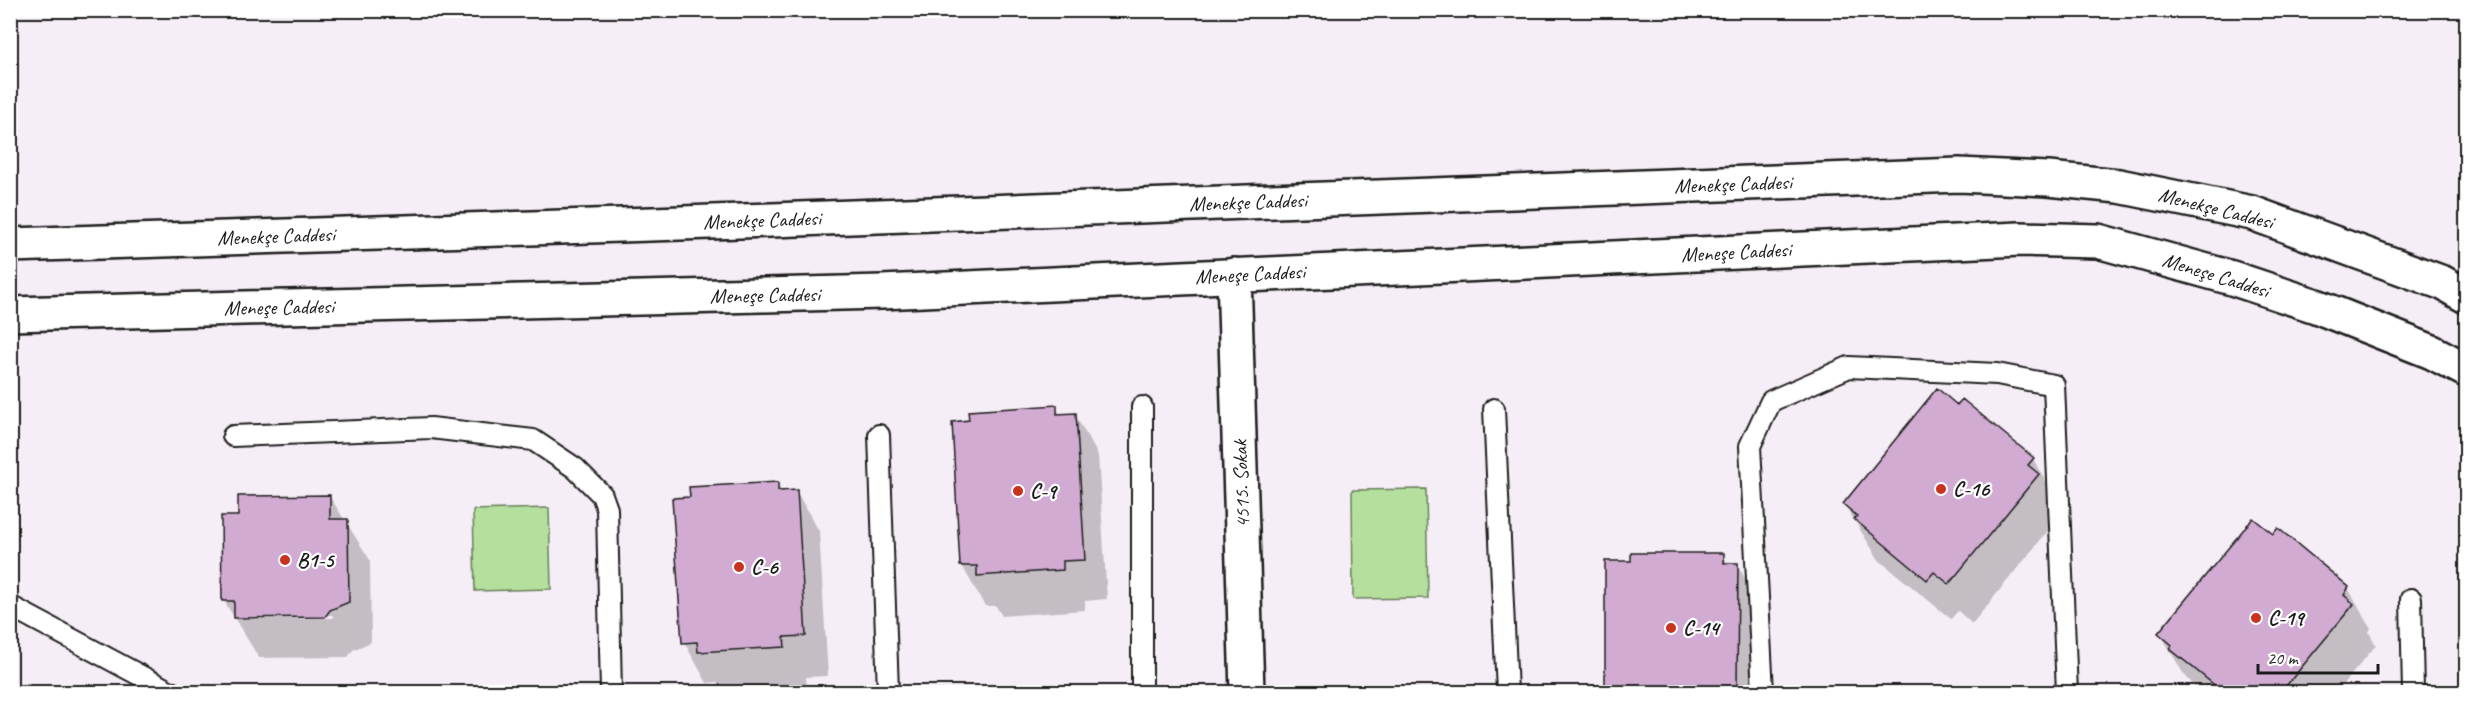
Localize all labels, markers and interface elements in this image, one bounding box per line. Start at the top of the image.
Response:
street label: Menekşe Caddesi [1674,169,1795,199]
street label: Menekşe Caddesi [2156,181,2279,236]
street label: Menekşe Caddesi [1189,187,1310,217]
street label: Menekşe Caddesi [703,205,824,235]
street label: Menekşe Caddesi [217,221,338,251]
street label: Meneşe Caddesi [1680,236,1795,268]
street label: Meneşe Caddesi [2160,246,2275,304]
street label: Meneşe Caddesi [1194,258,1309,290]
street label: Meneşe Caddesi [710,281,823,309]
street label: Meneşe Caddesi [224,293,337,321]
street label: 4515. Sokak [1226,438,1256,529]
place label: C-16 [1953,476,1991,502]
place label: C-9 [1030,478,1059,504]
marker: C-16 [1934,482,1948,496]
marker: C-9 [1011,484,1025,498]
place label: B1-5 [297,547,335,573]
marker: B1-5 [278,553,292,567]
place label: C-6 [751,554,780,580]
marker: C-6 [732,560,746,574]
place label: C-19 [2268,605,2306,631]
marker: C-19 [2249,611,2263,625]
place label: C-14 [1683,615,1721,641]
marker: C-14 [1664,621,1678,635]
scale bar [2258,637,2378,675]
text: 20 m [2267,647,2300,669]

